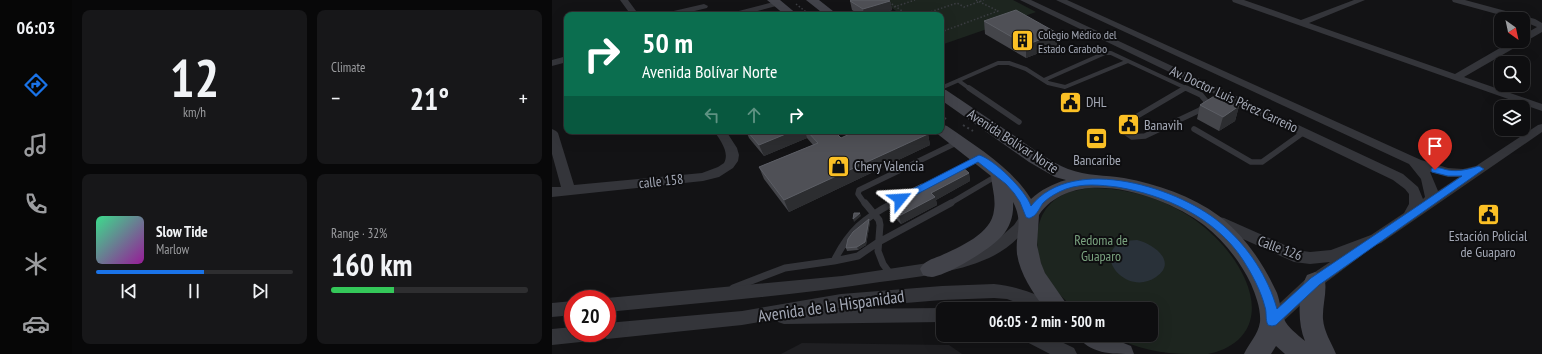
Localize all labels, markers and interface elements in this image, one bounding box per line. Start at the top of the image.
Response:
north arrow [1494,12,1530,48]
map controls [1494,12,1530,136]
text: 06:03 [17,16,55,39]
text: 50 m [642,24,693,61]
place label: Colegio Médico del Estado Carabobo [1038,27,1117,56]
icon: right [576,28,628,80]
building icon: Colegio Médico del Estado Carabobo [1010,28,1036,54]
text: 12 [170,44,219,111]
button: search [1494,56,1530,92]
text: Climate [331,59,365,76]
text: Avenida Bolívar Norte [642,60,777,83]
street label: Av. Doctor Luis Pérez Carreño [1167,61,1301,137]
icon: directions [22,71,50,99]
text: 21° [410,79,449,118]
text: − [331,84,340,112]
text: + [519,84,528,112]
public building icon: DHL [1057,89,1083,115]
place label: DHL [1086,93,1107,111]
button: layers [1494,100,1530,136]
text: km/h [183,104,206,121]
icon: left [701,104,723,126]
icon: ahead [743,104,765,126]
icon: right [785,104,807,126]
street label: Avenida Bolívar Norte [964,105,1062,177]
public building icon: Banavih [1115,112,1141,138]
place label: Banavih [1144,116,1183,134]
bank icon: Bancaribe [1084,125,1110,151]
pin [1418,129,1452,170]
icon: music [22,131,50,159]
icon: arrive [1424,135,1446,157]
place label: Bancaribe [1073,151,1121,169]
shop icon: Chery Valencia [826,153,852,179]
place label: Chery Valencia [854,157,924,175]
street label: calle 158 [638,170,684,192]
position arrow [879,178,921,220]
icon: phone [22,190,50,218]
public building icon: Estación Policial de Guaparo [1475,201,1501,227]
text: Slow Tide [156,222,208,241]
text: Range · 32% [331,225,387,242]
place label: Estación Policial de Guaparo [1449,227,1528,261]
park label: Redoma de Guaparo [1074,231,1128,265]
street label: Calle 126 [1255,232,1305,264]
text: Marlow [156,241,189,258]
text: 160 km [331,245,412,284]
icon: climate [22,250,50,278]
icon: previous [118,280,140,302]
icon: pause [183,280,205,302]
icon: next [249,280,271,302]
street label: Avenida de la Hispanidad [756,285,906,327]
speed limit sign: 20 [564,290,616,342]
icon: car [22,310,50,338]
text: 06:05 · 2 min · 500 m [989,312,1105,331]

